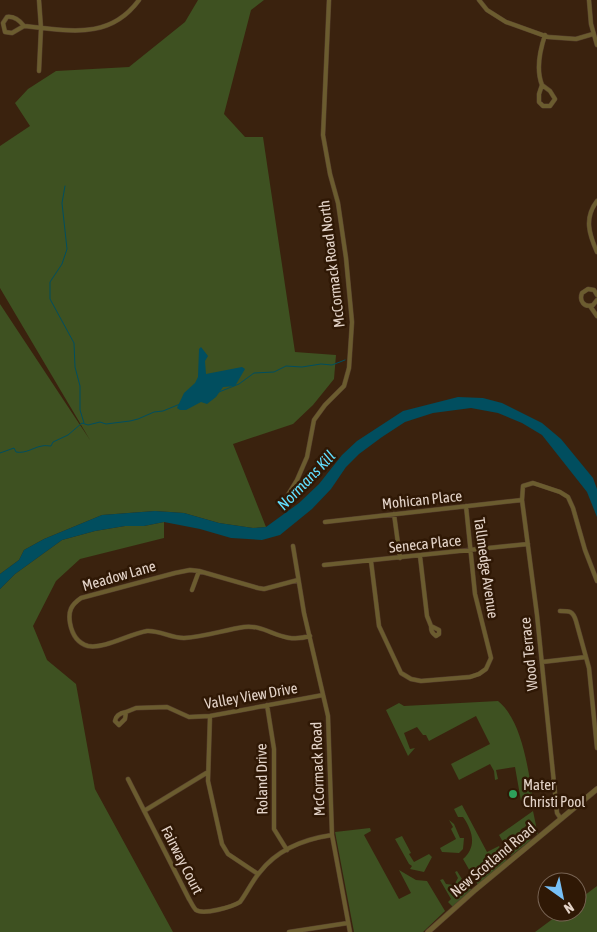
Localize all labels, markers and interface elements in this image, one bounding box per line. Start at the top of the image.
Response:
street label: McCormack Road North [315,199,348,329]
water label: Normans Kill [273,447,339,513]
street label: Mohican Place [381,487,463,512]
street label: Tallmedge Avenue [471,516,502,620]
street label: Seneca Place [388,531,462,556]
street label: Meadow Lane [80,557,158,594]
street label: Wood Terrace [516,616,541,692]
street label: Valley View Drive [203,679,299,712]
street label: McCormack Road [307,722,328,817]
street label: Roland Drive [252,743,271,815]
place label: Mater Christi Pool [523,776,585,810]
marker: Mater Christi Pool [507,788,519,800]
street label: New Scotland Road [447,819,539,900]
street label: Fairway Court [158,823,207,897]
north arrow [537,872,587,922]
text: N [561,899,577,917]

